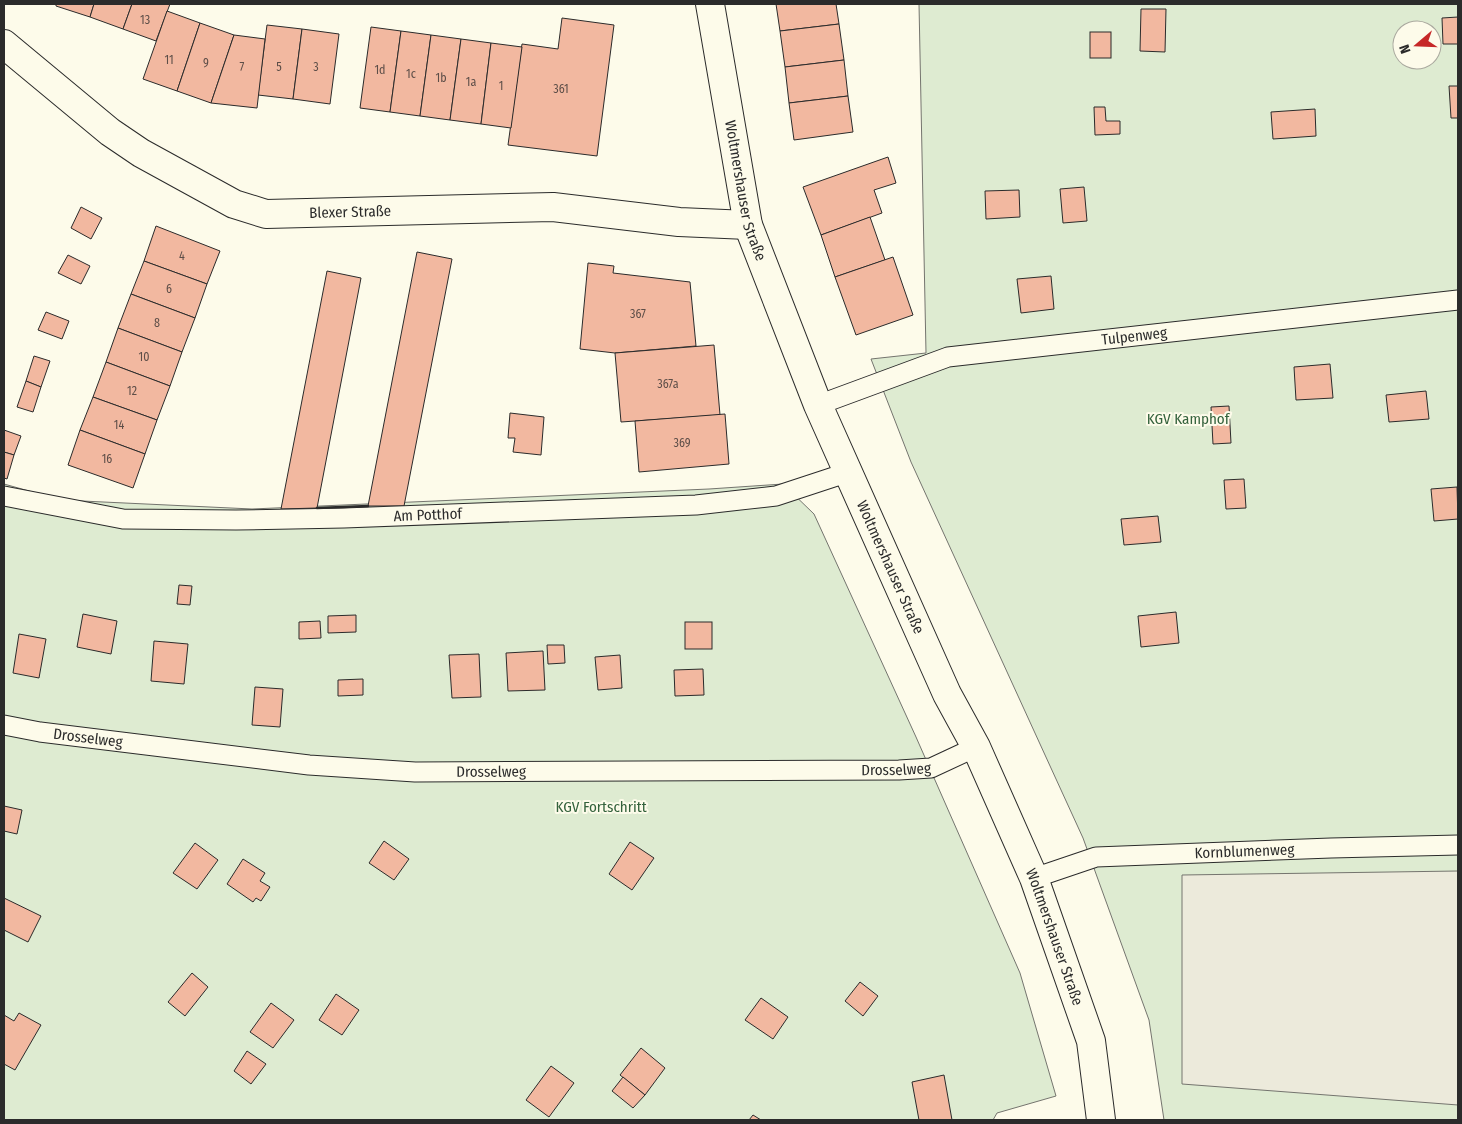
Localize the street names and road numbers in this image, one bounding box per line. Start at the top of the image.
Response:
street label: Woltmershauser Straße [721,119,770,263]
street label: Blexer Straße [309,202,391,222]
street label: Tulpenweg [1101,324,1168,349]
street label: Woltmershauser Straße [853,498,928,637]
street label: Am Potthof [393,505,464,525]
street label: Drosselweg [52,725,124,751]
street label: Drosselweg [861,759,931,779]
street label: Drosselweg [456,763,526,781]
street label: Kornblumenweg [1194,840,1295,862]
street label: Woltmershauser Straße [1022,866,1087,1008]

